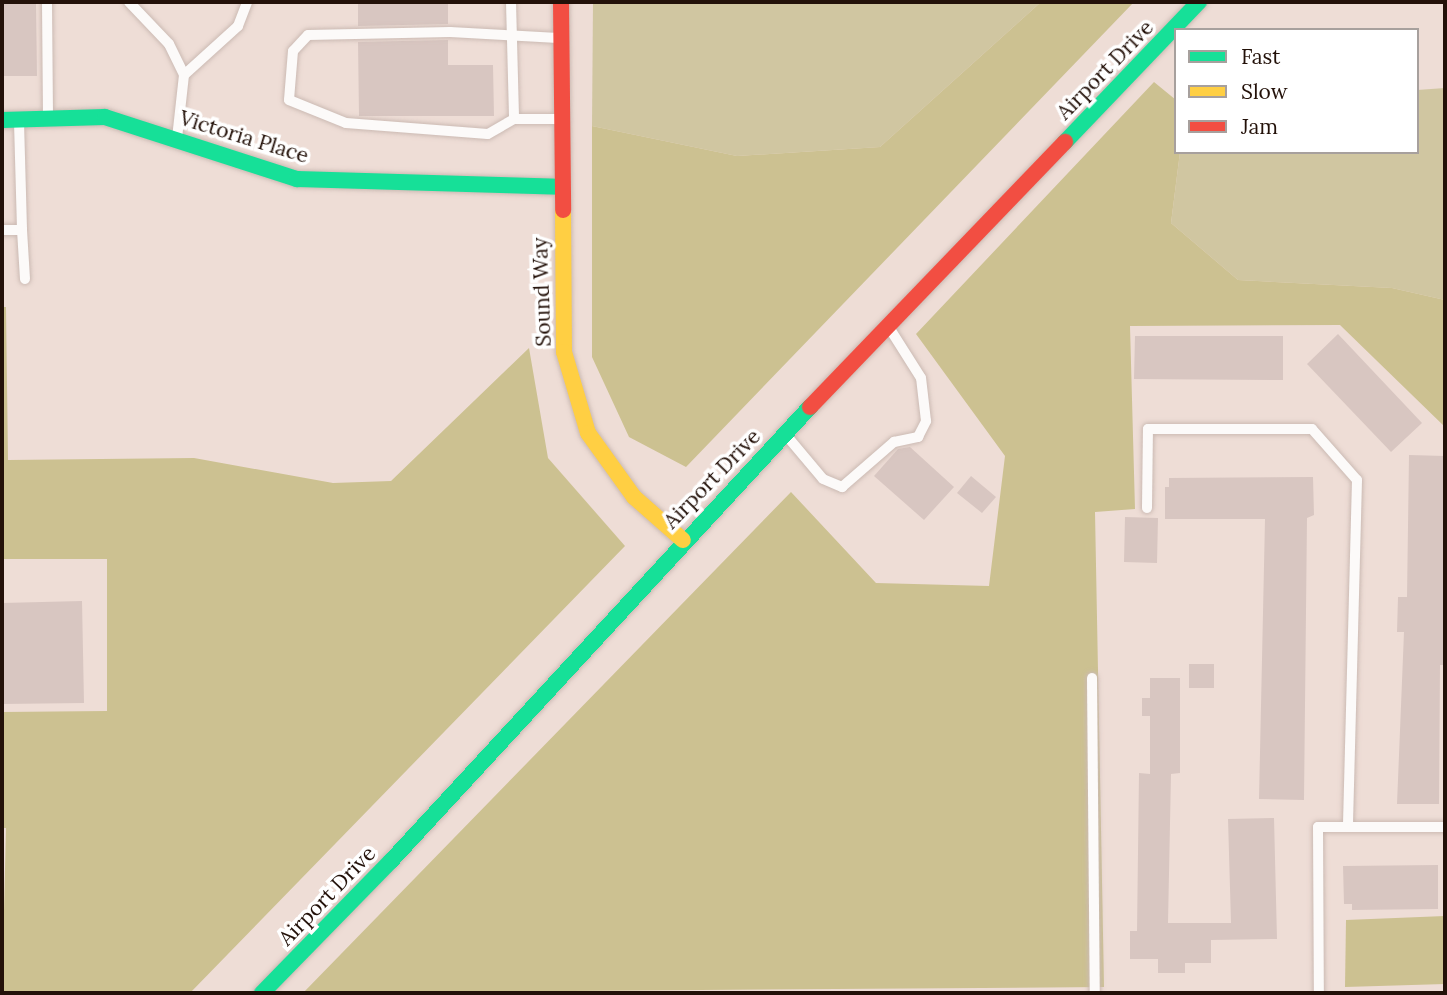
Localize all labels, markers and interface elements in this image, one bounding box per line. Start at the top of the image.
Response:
street label: Airport Drive [1051,15,1159,125]
legend [1174,28,1419,154]
text: Fast [1241,43,1280,70]
text: Slow [1241,78,1288,105]
street label: Victoria Place [176,105,312,169]
text: Jam [1241,113,1278,140]
street label: Sound Way [527,237,557,347]
street label: Airport Drive [658,424,766,534]
street label: Airport Drive [273,841,381,951]

